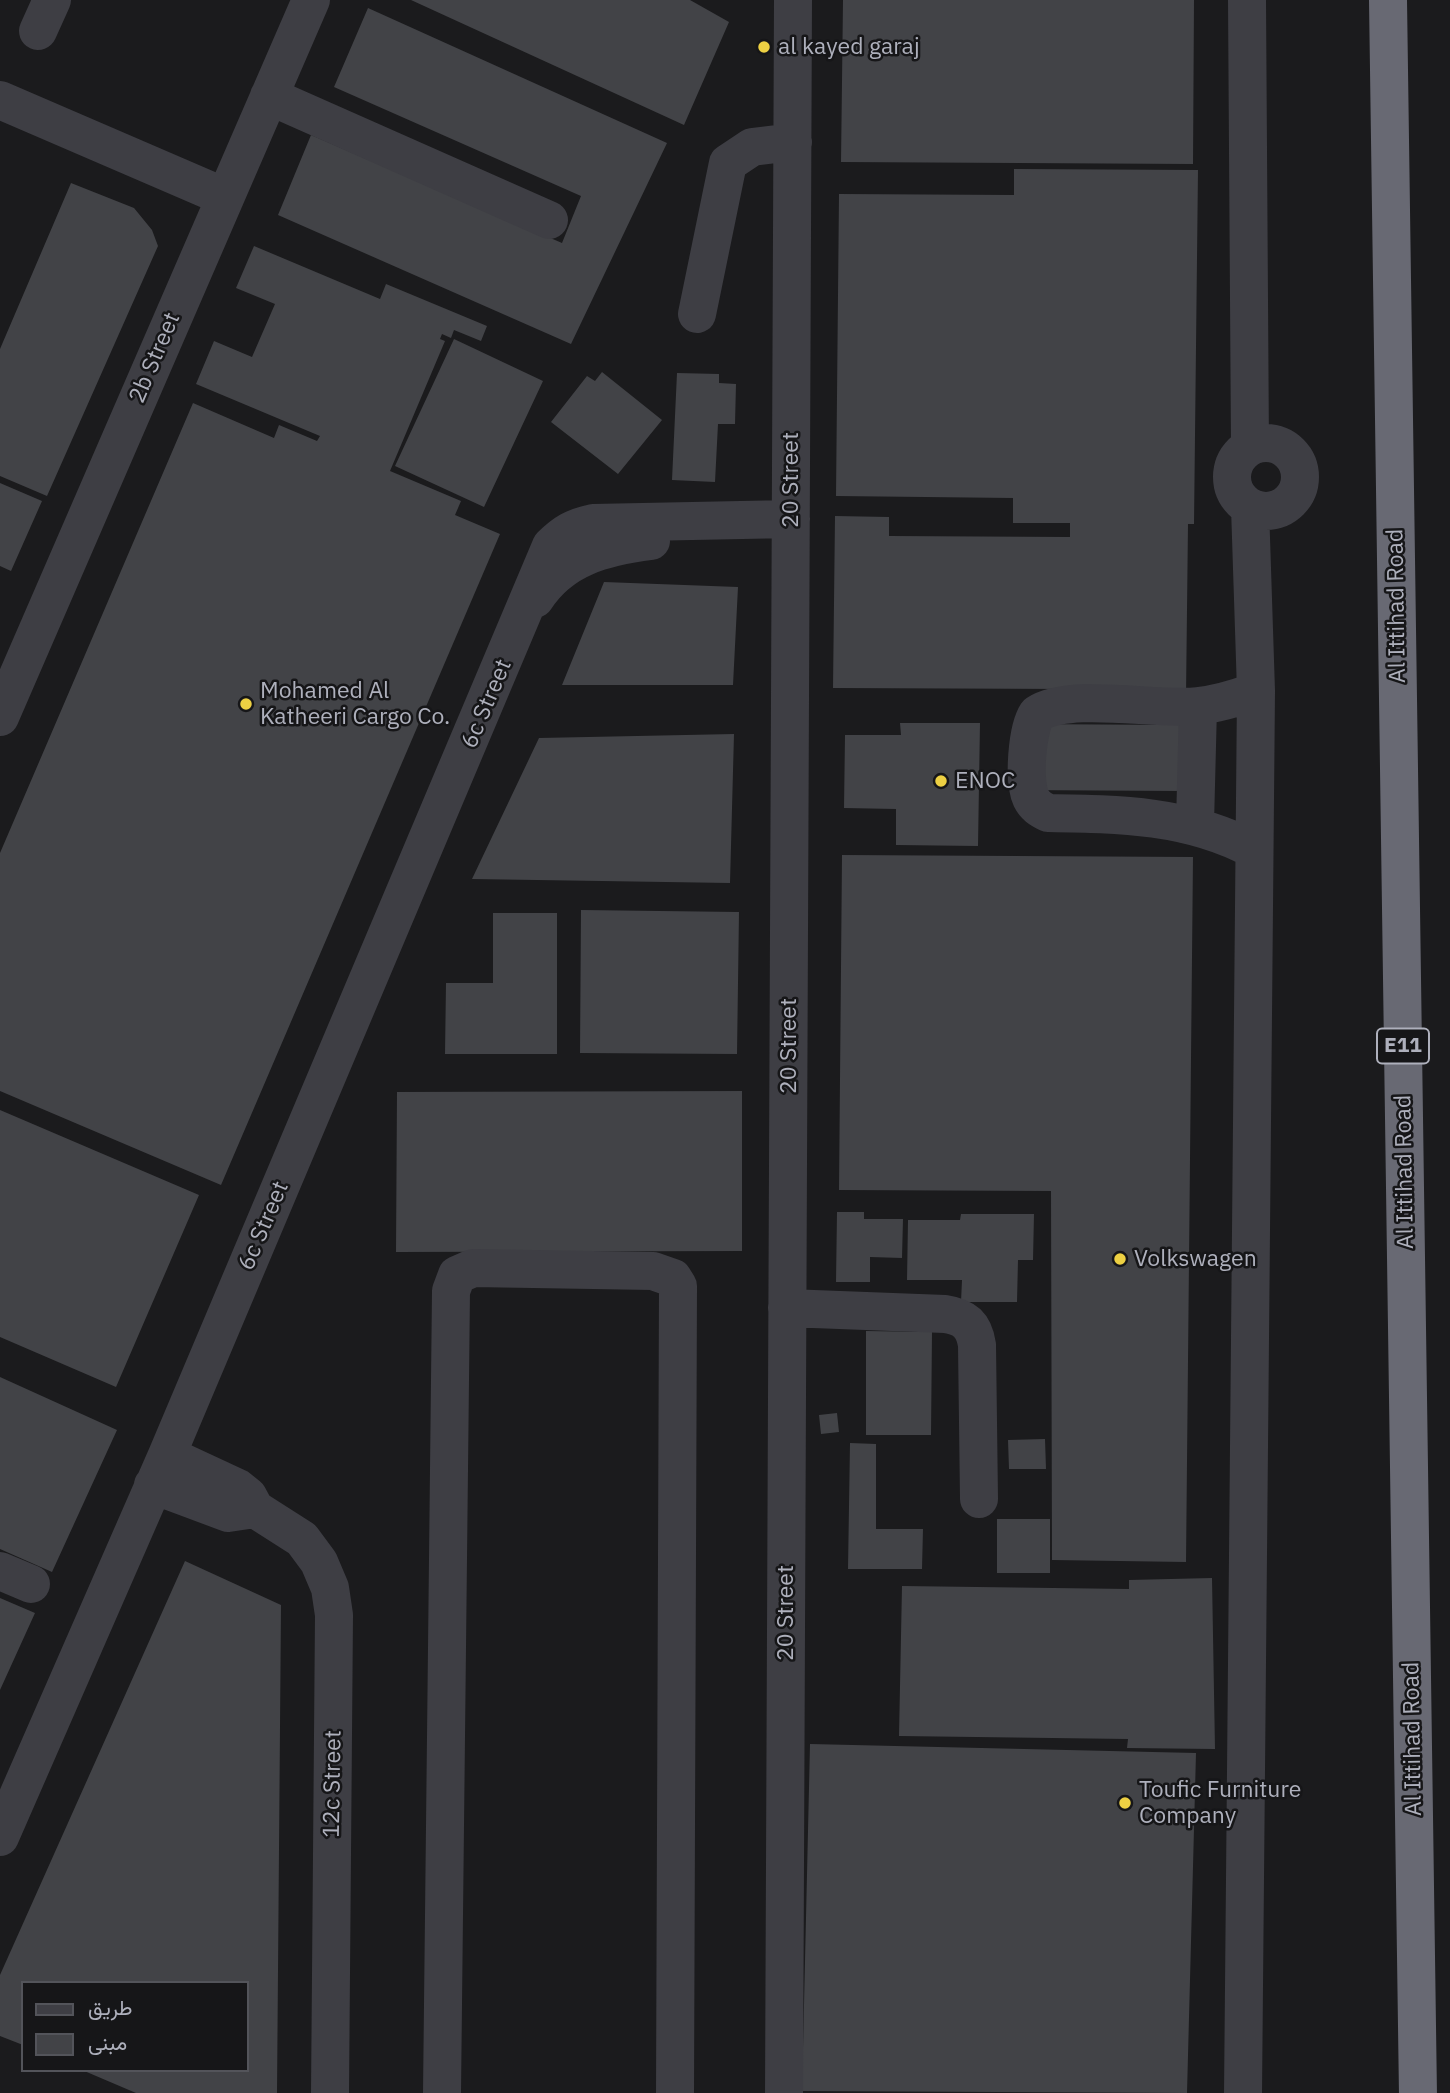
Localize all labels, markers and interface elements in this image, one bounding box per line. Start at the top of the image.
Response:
place label: al kayed garaj [778,33,920,61]
marker: al kayed garaj [756,39,772,55]
street label: 2b Street [124,309,186,407]
street label: 20 Street [777,432,805,528]
street label: Al Ittihad Road [1382,529,1412,683]
street label: 6c Street [456,655,518,753]
place label: Mohamed Al Katheeri Cargo Co. [260,677,450,731]
marker: Mohamed Al Katheeri Cargo Co. [238,696,254,712]
place label: ENOC [955,767,1015,795]
marker: ENOC [933,773,949,789]
street label: 20 Street [775,998,803,1094]
road number: E11 [1377,1028,1429,1064]
street label: Al Ittihad Road [1390,1095,1420,1249]
street label: 6c Street [233,1177,295,1275]
place label: Volkswagen [1134,1245,1257,1273]
marker: Volkswagen [1112,1251,1128,1267]
street label: 20 Street [772,1565,800,1661]
street label: Al Ittihad Road [1398,1662,1428,1816]
street label: 12c Street [318,1730,348,1838]
place label: Toufic Furniture Company [1139,1776,1301,1830]
marker: Toufic Furniture Company [1117,1795,1133,1811]
legend [21,1981,248,2072]
text: طريق [88,1993,133,2021]
text: مبنى [88,2028,127,2056]

